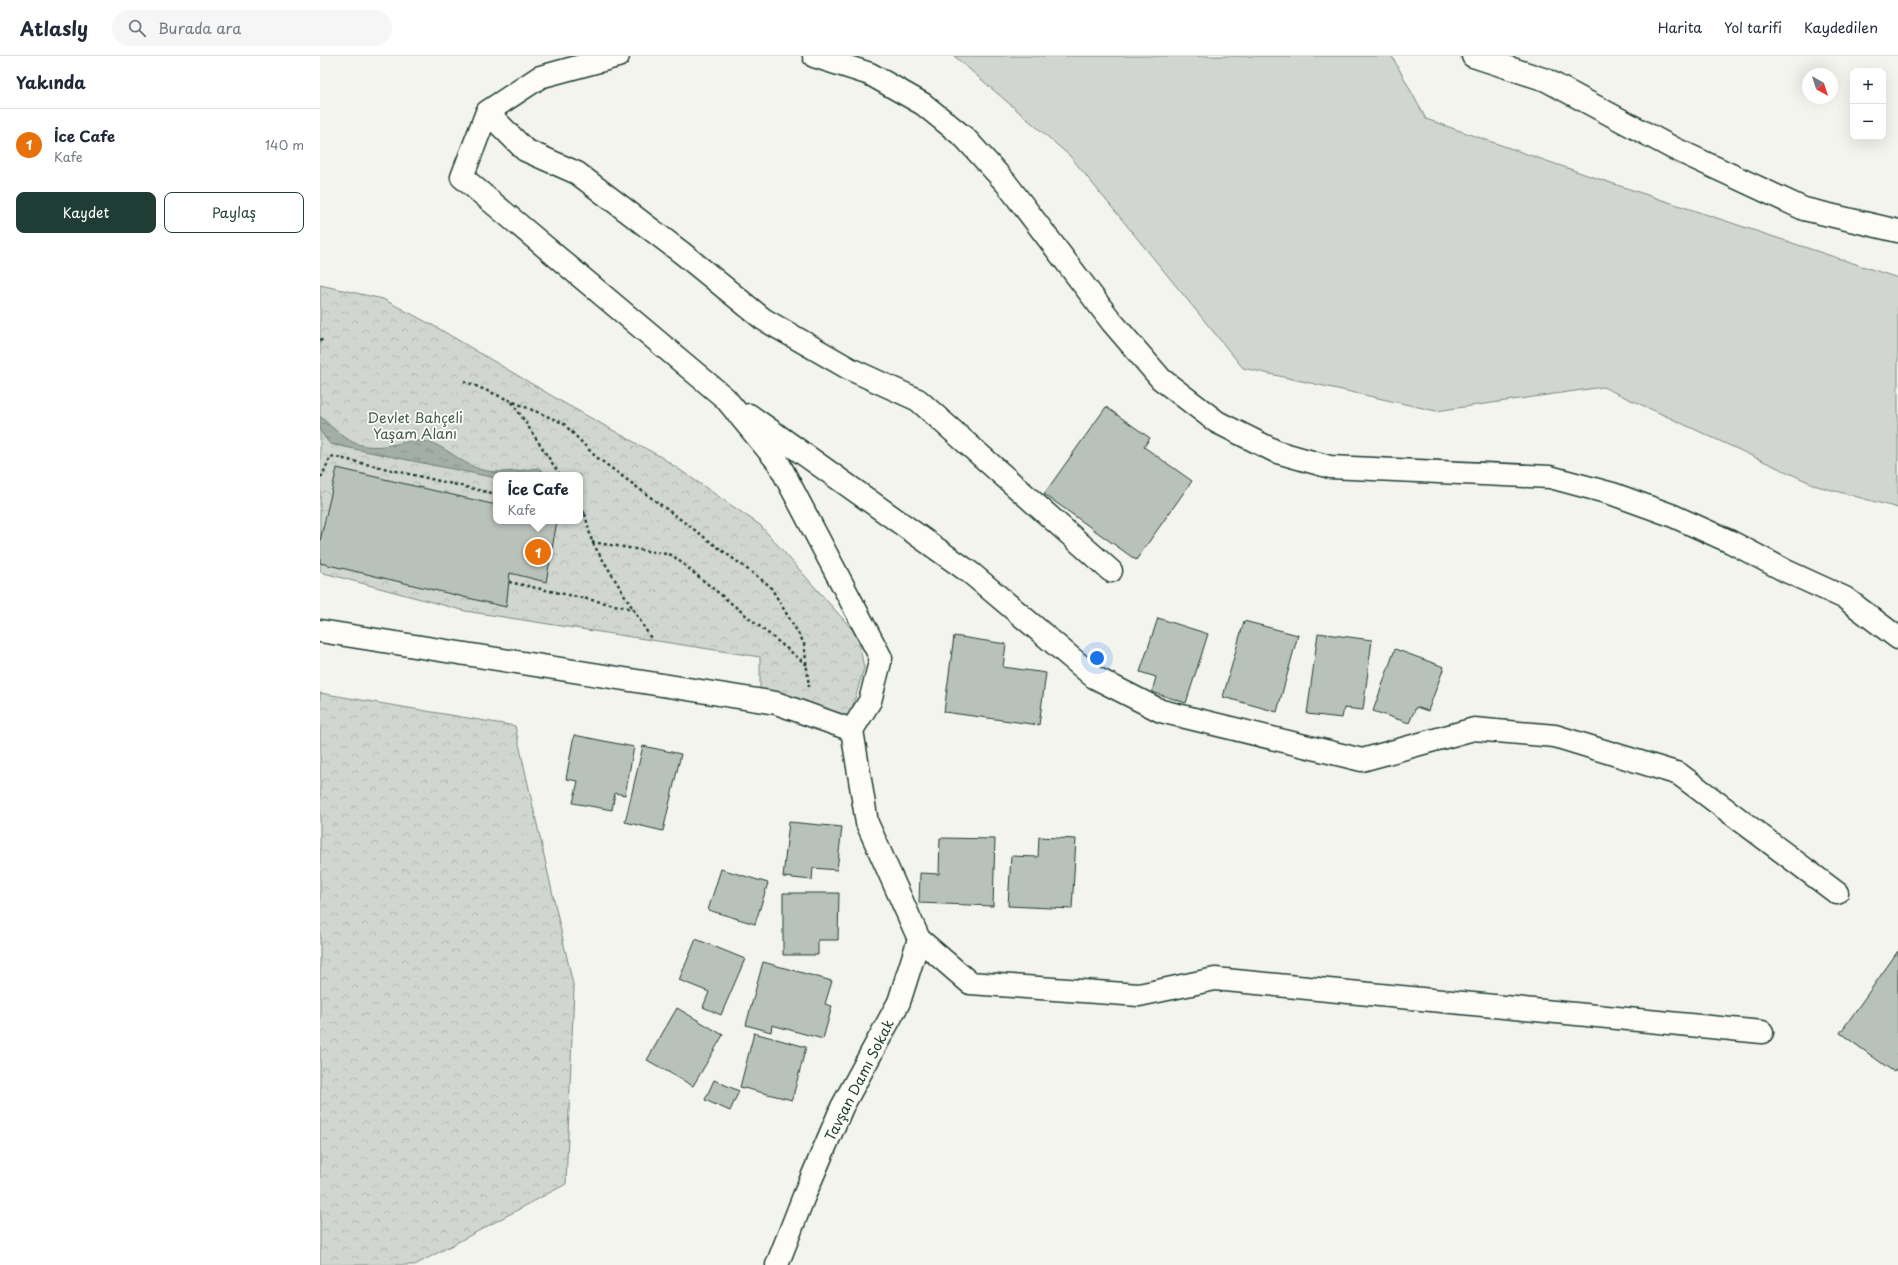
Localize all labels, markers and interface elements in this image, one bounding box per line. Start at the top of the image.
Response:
search box [112,10,392,46]
text: Atlasly [20,14,88,42]
text: Burada ara [158,16,241,39]
icon: search [126,17,148,39]
text: Harita [1658,17,1702,38]
text: Yol tarifi [1724,17,1782,38]
text: Kaydedilen [1804,17,1878,38]
north arrow [1802,68,1838,104]
map controls [1850,68,1886,140]
button: + [1850,68,1886,104]
text: Yakında [16,69,86,95]
button: − [1850,104,1886,140]
text: İce Cafe [54,124,115,147]
text: 1 [26,135,32,154]
text: 140 m [265,135,304,154]
text: Kafe [54,147,83,166]
button: Kaydet [16,192,156,233]
button: Paylaş [164,192,304,233]
park label: Devlet Bahçeli Yaşam Alanı [367,407,463,444]
popup [493,472,583,524]
text: İce Cafe [507,477,569,500]
text: Kafe [507,500,536,519]
pin: 1 [525,537,551,567]
your location [1087,648,1107,668]
street label: Tavşan Damı Sokak [819,1015,899,1145]

